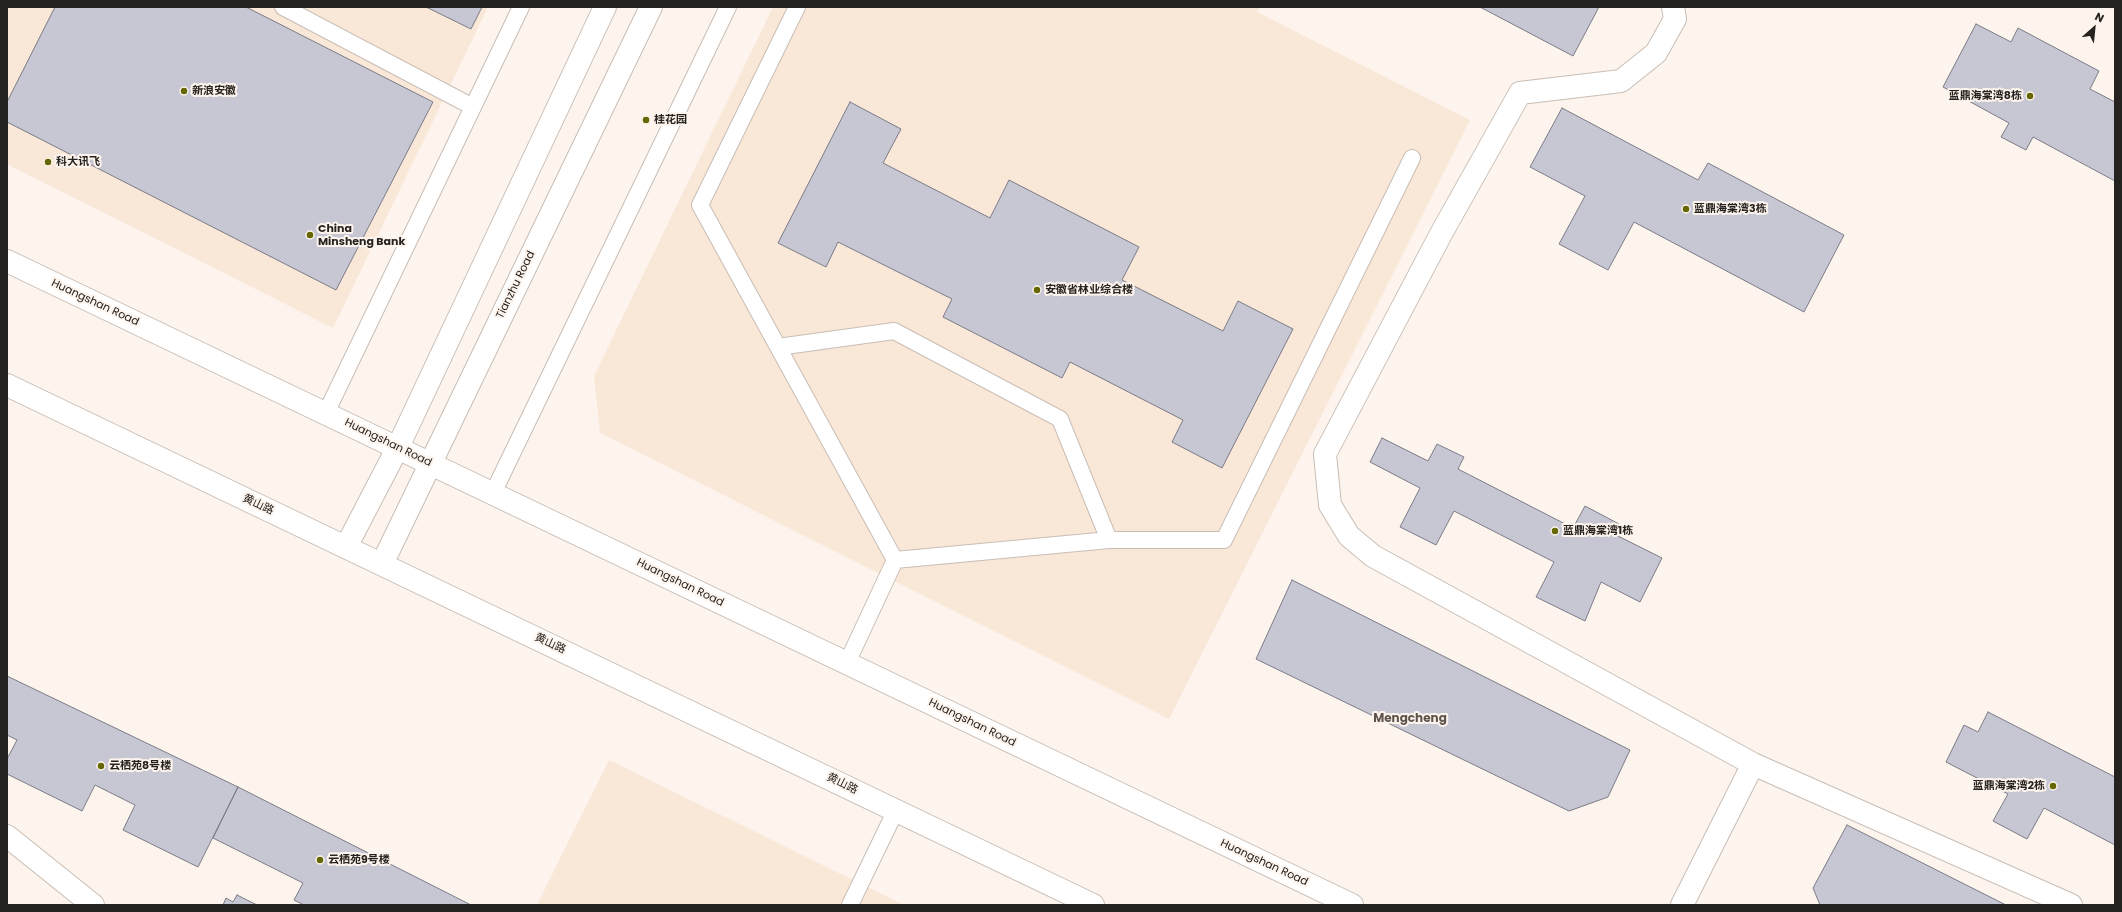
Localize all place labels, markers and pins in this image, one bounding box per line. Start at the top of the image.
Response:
place label: 新浪安徽 [192,84,236,98]
marker: 新浪安徽 [179,86,189,96]
place label: 蓝鼎海棠湾8栋 [1949,89,2022,103]
marker: 蓝鼎海棠湾8栋 [2025,91,2035,101]
place label: 桂花园 [654,113,687,127]
marker: 桂花园 [641,115,651,125]
place label: 科大讯飞 [56,155,100,169]
marker: 科大讯飞 [43,157,53,167]
place label: 蓝鼎海棠湾3栋 [1694,202,1767,216]
marker: 蓝鼎海棠湾3栋 [1681,204,1691,214]
place label: China Minsheng Bank [318,222,405,248]
marker: China Minsheng Bank [305,230,315,240]
place label: 安徽省林业综合楼 [1045,283,1133,297]
marker: 安徽省林业综合楼 [1032,285,1042,295]
place label: 蓝鼎海棠湾1栋 [1563,524,1633,538]
marker: 蓝鼎海棠湾1栋 [1550,526,1560,536]
place label: 云栖苑8号楼 [109,759,171,773]
marker: 云栖苑8号楼 [96,761,106,771]
place label: 蓝鼎海棠湾2栋 [1973,779,2045,793]
marker: 蓝鼎海棠湾2栋 [2048,781,2058,791]
place label: 云栖苑9号楼 [328,853,390,867]
marker: 云栖苑9号楼 [315,855,325,865]

